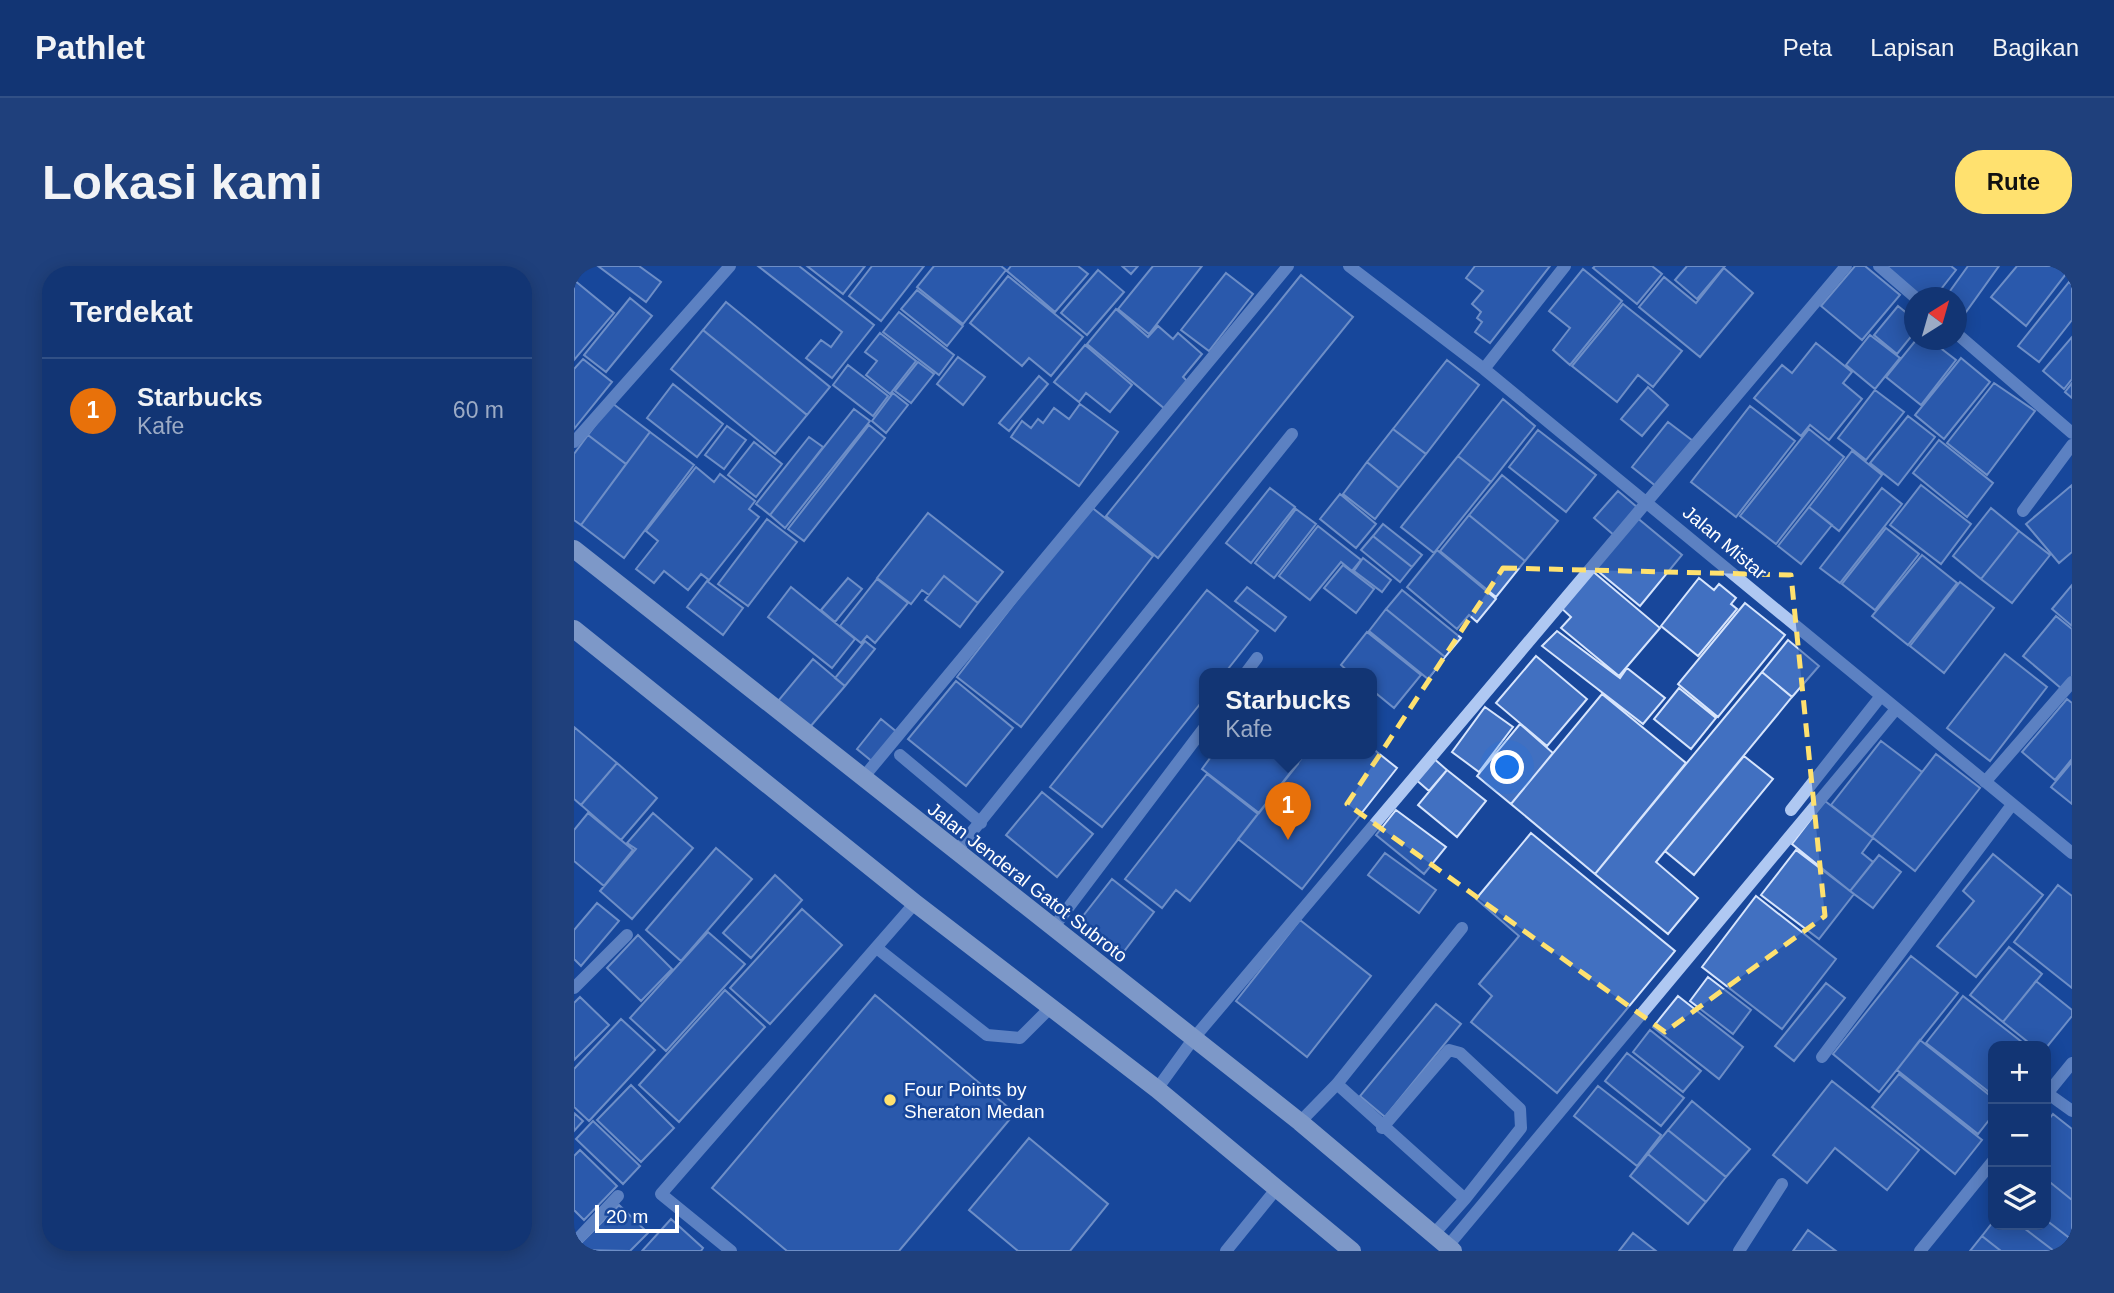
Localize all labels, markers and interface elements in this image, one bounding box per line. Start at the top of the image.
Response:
text: Pathlet [35,29,145,66]
text: Peta [1783,34,1832,61]
text: Lapisan [1870,34,1954,61]
text: Bagikan [1992,34,2079,61]
button: Rute [1955,150,2072,214]
text: Lokasi kami [42,155,323,209]
north arrow [1904,287,1967,350]
text: Terdekat [70,295,193,328]
text: Starbucks [137,382,263,412]
text: 1 [87,397,99,423]
text: 60 m [453,397,504,423]
text: Kafe [137,413,184,439]
street label: Jalan Mistar [1679,501,1771,584]
popup [1199,668,1377,759]
text: Starbucks [1225,685,1351,715]
text: Kafe [1225,716,1272,742]
your location [1490,750,1524,784]
pin: 1 [1265,782,1311,840]
street label: Jalan Jenderal Gatot Subroto [924,798,1132,967]
map controls [1988,1041,2051,1230]
button: + [1988,1041,2051,1104]
place label: Four Points by Sheraton Medan [904,1079,1045,1122]
marker: Four Points by Sheraton Medan [882,1092,898,1108]
button: − [1988,1104,2051,1167]
button: layers [1988,1167,2051,1230]
scale bar [595,1202,679,1234]
text: 20 m [606,1206,648,1227]

